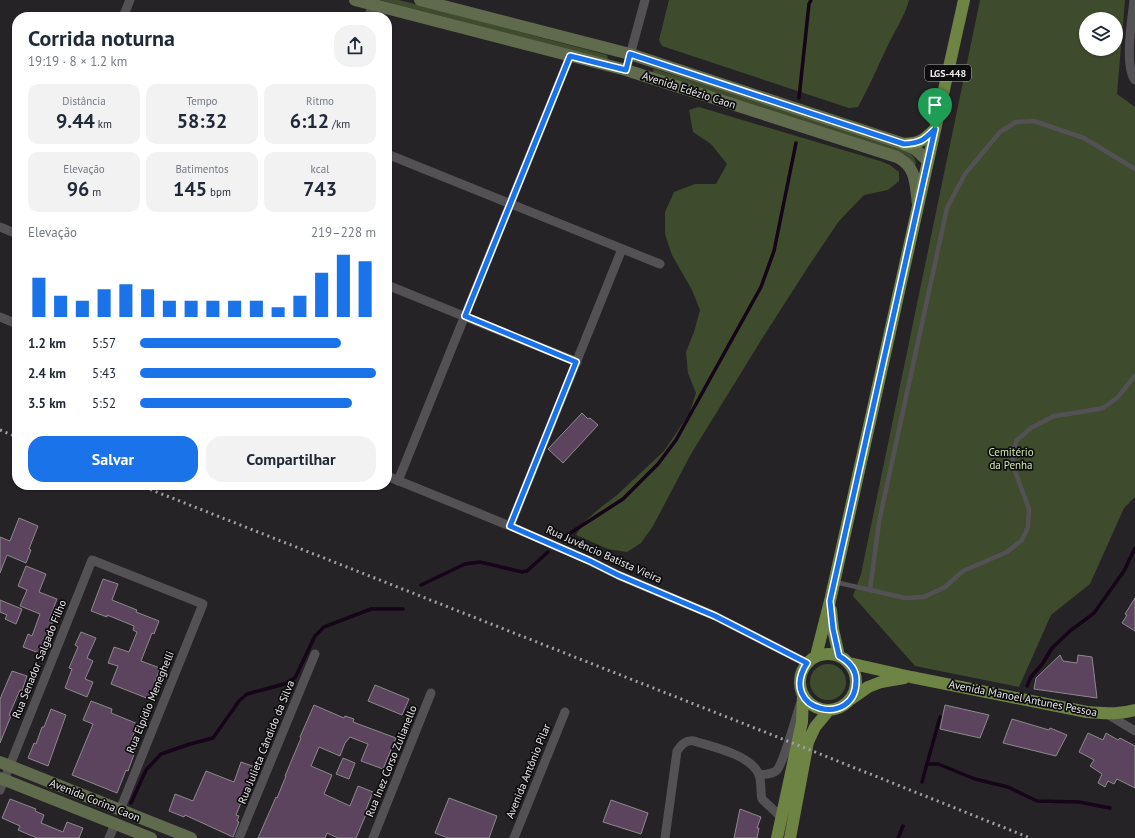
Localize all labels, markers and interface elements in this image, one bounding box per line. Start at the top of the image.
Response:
map controls [1079,12,1123,56]
button: layers [1079,12,1123,56]
text: Corrida noturna [28,24,175,52]
button: share [334,25,376,67]
text: 19:19 · 8 × 1.2 km [28,53,127,70]
road number: LGS-448 [925,65,971,81]
street label: Avenida Edézio Caon [640,68,738,112]
pin [918,88,952,129]
text: Distância [62,94,106,108]
text: Tempo [186,94,218,108]
text: Ritmo [306,94,334,108]
icon: arrive [924,94,946,116]
text: 9.44 [56,108,95,134]
text: 58:32 [177,108,227,134]
text: 6:12 [290,108,329,134]
text: km [95,117,112,131]
text: /km [329,117,350,131]
text: Elevação [63,162,105,176]
text: Batimentos [175,162,229,176]
text: kcal [311,162,329,176]
text: 96 [67,176,89,202]
text: 145 [173,176,207,202]
text: 743 [303,176,337,202]
text: m [89,185,101,199]
text: bpm [207,185,231,199]
text: Elevação [28,224,77,241]
text: 219–228 m [311,224,376,241]
text: 1.2 km [28,335,66,352]
text: 5:57 [92,335,116,352]
text: 2.4 km [28,365,66,382]
text: 5:43 [92,365,116,382]
text: 3.5 km [28,395,66,412]
text: 5:52 [92,395,116,412]
button: Salvar [28,436,198,482]
button: Compartilhar [206,436,376,482]
park label: Cemitério da Penha [988,445,1034,472]
street label: Rua Juvêncio Batista Vieira [544,522,664,586]
street label: Rua Senador Salgado Filho [9,598,69,720]
street label: Rua Elpídio Meneghelli [123,649,177,755]
street label: Avenida Manoel Antunes Pessoa [948,677,1098,719]
street label: Rua Julieta Cândido da Silva [235,678,297,806]
street label: Rua Inez Corso Zulianello [362,703,420,819]
street label: Avenida Antônio Pilar [503,721,554,820]
street label: Avenida Corina Caon [48,775,142,825]

